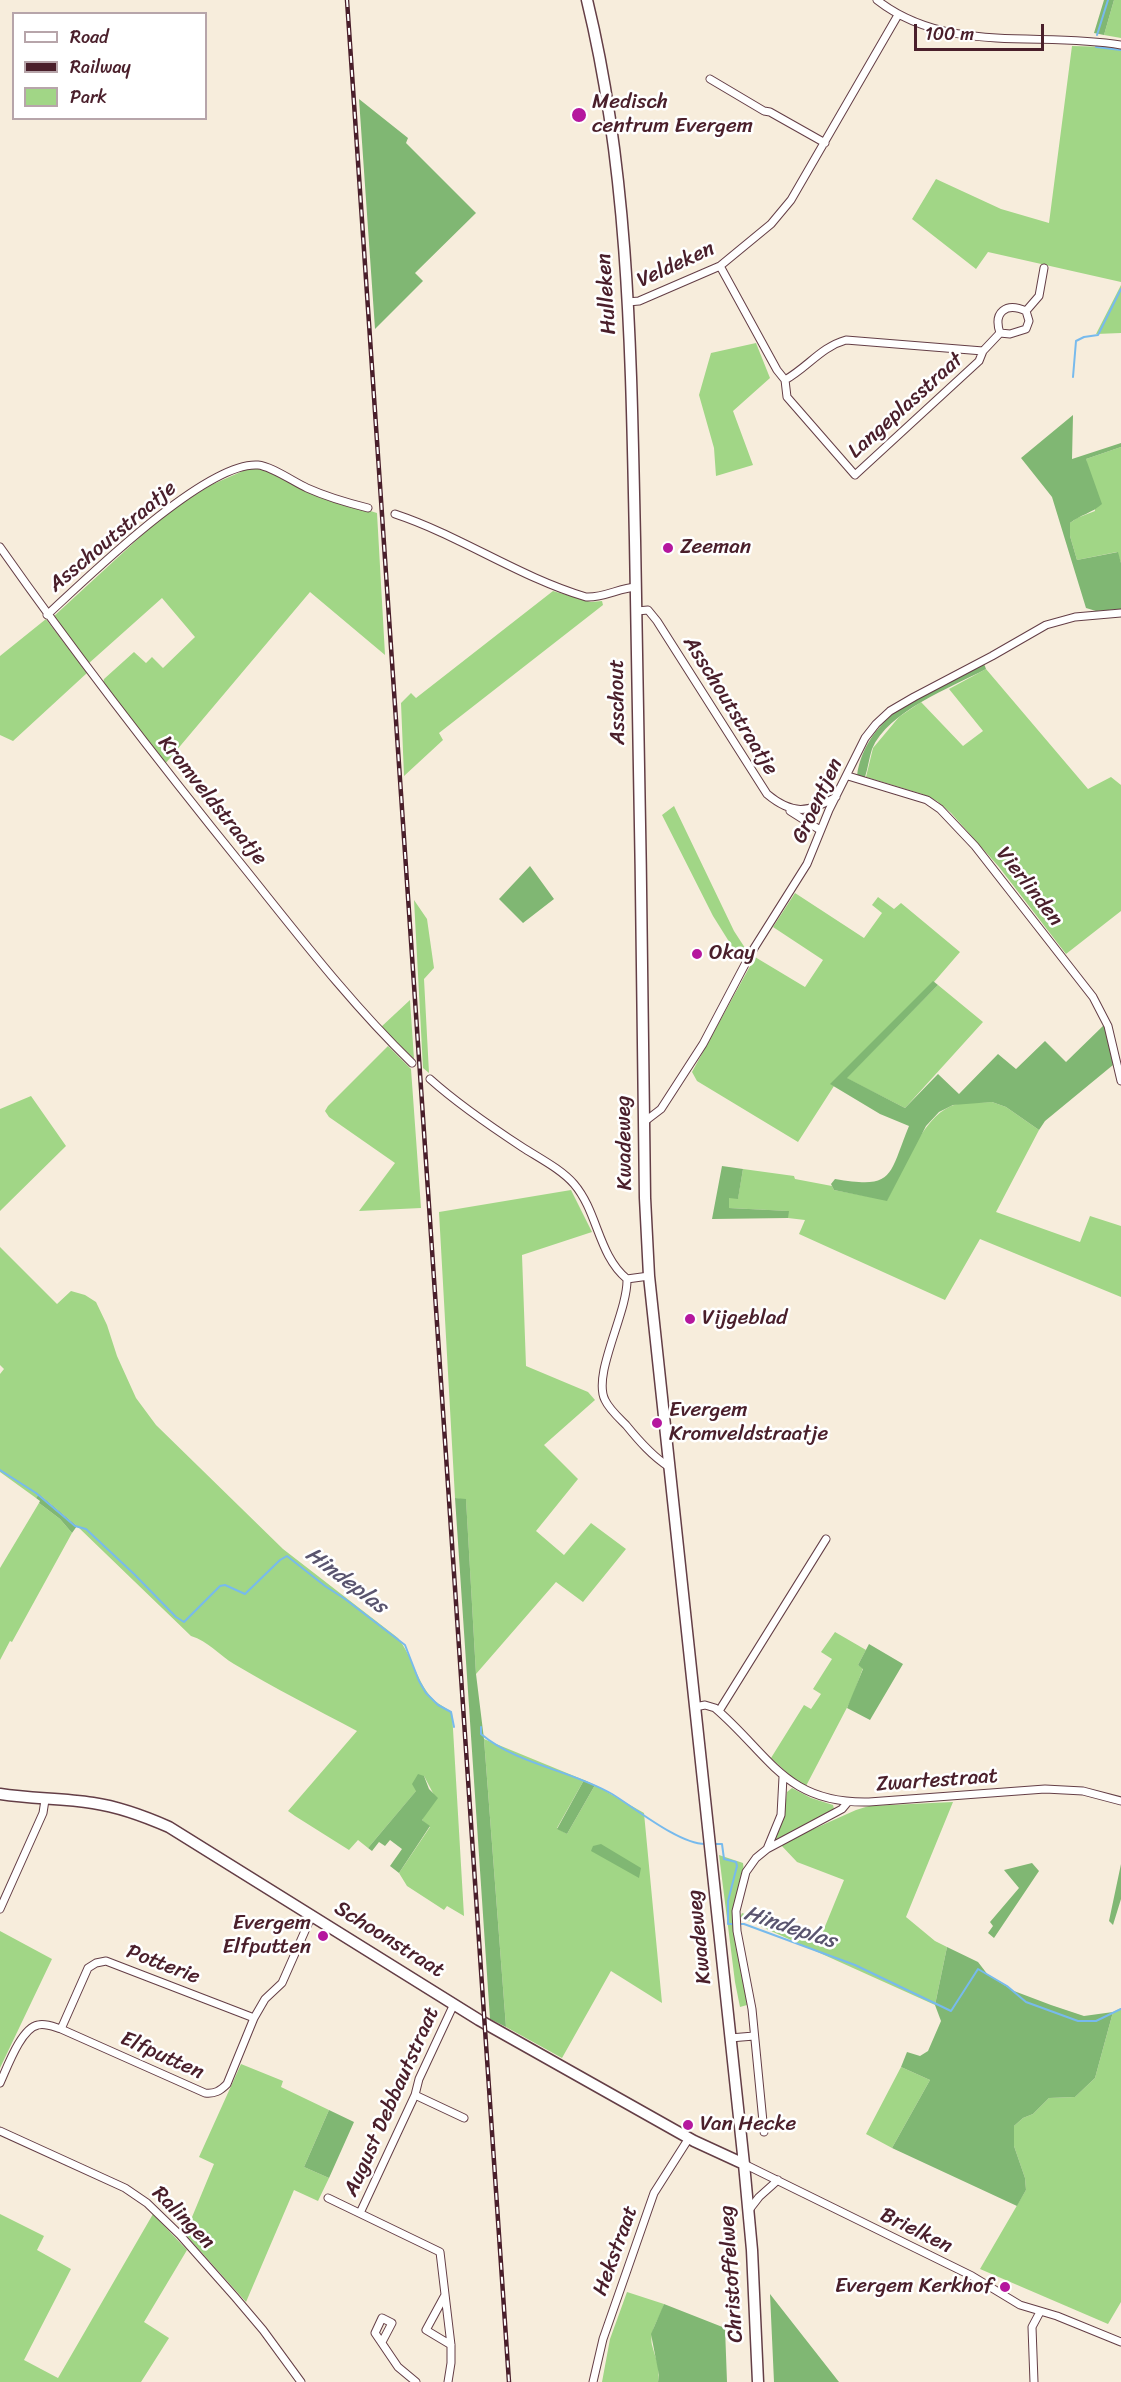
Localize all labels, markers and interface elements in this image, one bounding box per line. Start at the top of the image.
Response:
legend [12,12,207,120]
scale bar [917,12,1048,50]
text: 100 m [925,18,974,50]
text: Road [70,21,109,53]
text: Railway [70,51,131,83]
text: Park [70,81,107,113]
place label: Medisch centrum Evergem [592,90,753,140]
marker: Medisch centrum Evergem [570,106,588,124]
street label: Veldeken [634,236,718,294]
street label: Hulleken [592,252,622,336]
street label: Langeplasstraat [843,348,969,464]
street label: Asschoutstraatje [44,476,182,598]
place label: Zeeman [680,535,751,561]
marker: Zeeman [661,541,675,555]
street label: Asschoutstraatje [677,632,783,780]
street label: Asschout [605,659,631,745]
street label: Kromveldstraatje [152,731,272,871]
street label: Groentjen [787,754,849,848]
street label: Vierlinden [990,842,1068,932]
place label: Okay [709,941,755,967]
marker: Okay [690,947,704,961]
street label: Kwadeweg [612,1095,638,1191]
place label: Vijgeblad [702,1306,787,1332]
marker: Vijgeblad [683,1312,697,1326]
place label: Evergem Kromveldstraatje [669,1398,828,1448]
marker: Evergem Kromveldstraatje [650,1416,664,1430]
water label: Hindeplas [300,1542,392,1620]
street label: Zwartestraat [875,1764,999,1798]
street label: Kwadeweg [683,1888,717,1986]
street label: Schoonstraat [329,1896,449,1984]
water label: Hindeplas [741,1901,839,1955]
place label: Evergem Elfputten [222,1911,311,1961]
marker: Evergem Elfputten [316,1929,330,1943]
street label: Potterie [123,1939,203,1991]
street label: August Debbautstraat [339,2003,445,2201]
street label: Elfputten [116,2026,208,2086]
place label: Van Hecke [700,2112,796,2138]
marker: Van Hecke [681,2118,695,2132]
street label: Ralingen [146,2181,220,2255]
street label: Hekstraat [588,2203,644,2299]
street label: Brielken [876,2203,956,2259]
street label: Christoffelweg [715,2204,749,2344]
place label: Evergem Kerkhof [835,2274,993,2300]
marker: Evergem Kerkhof [998,2280,1012,2294]

